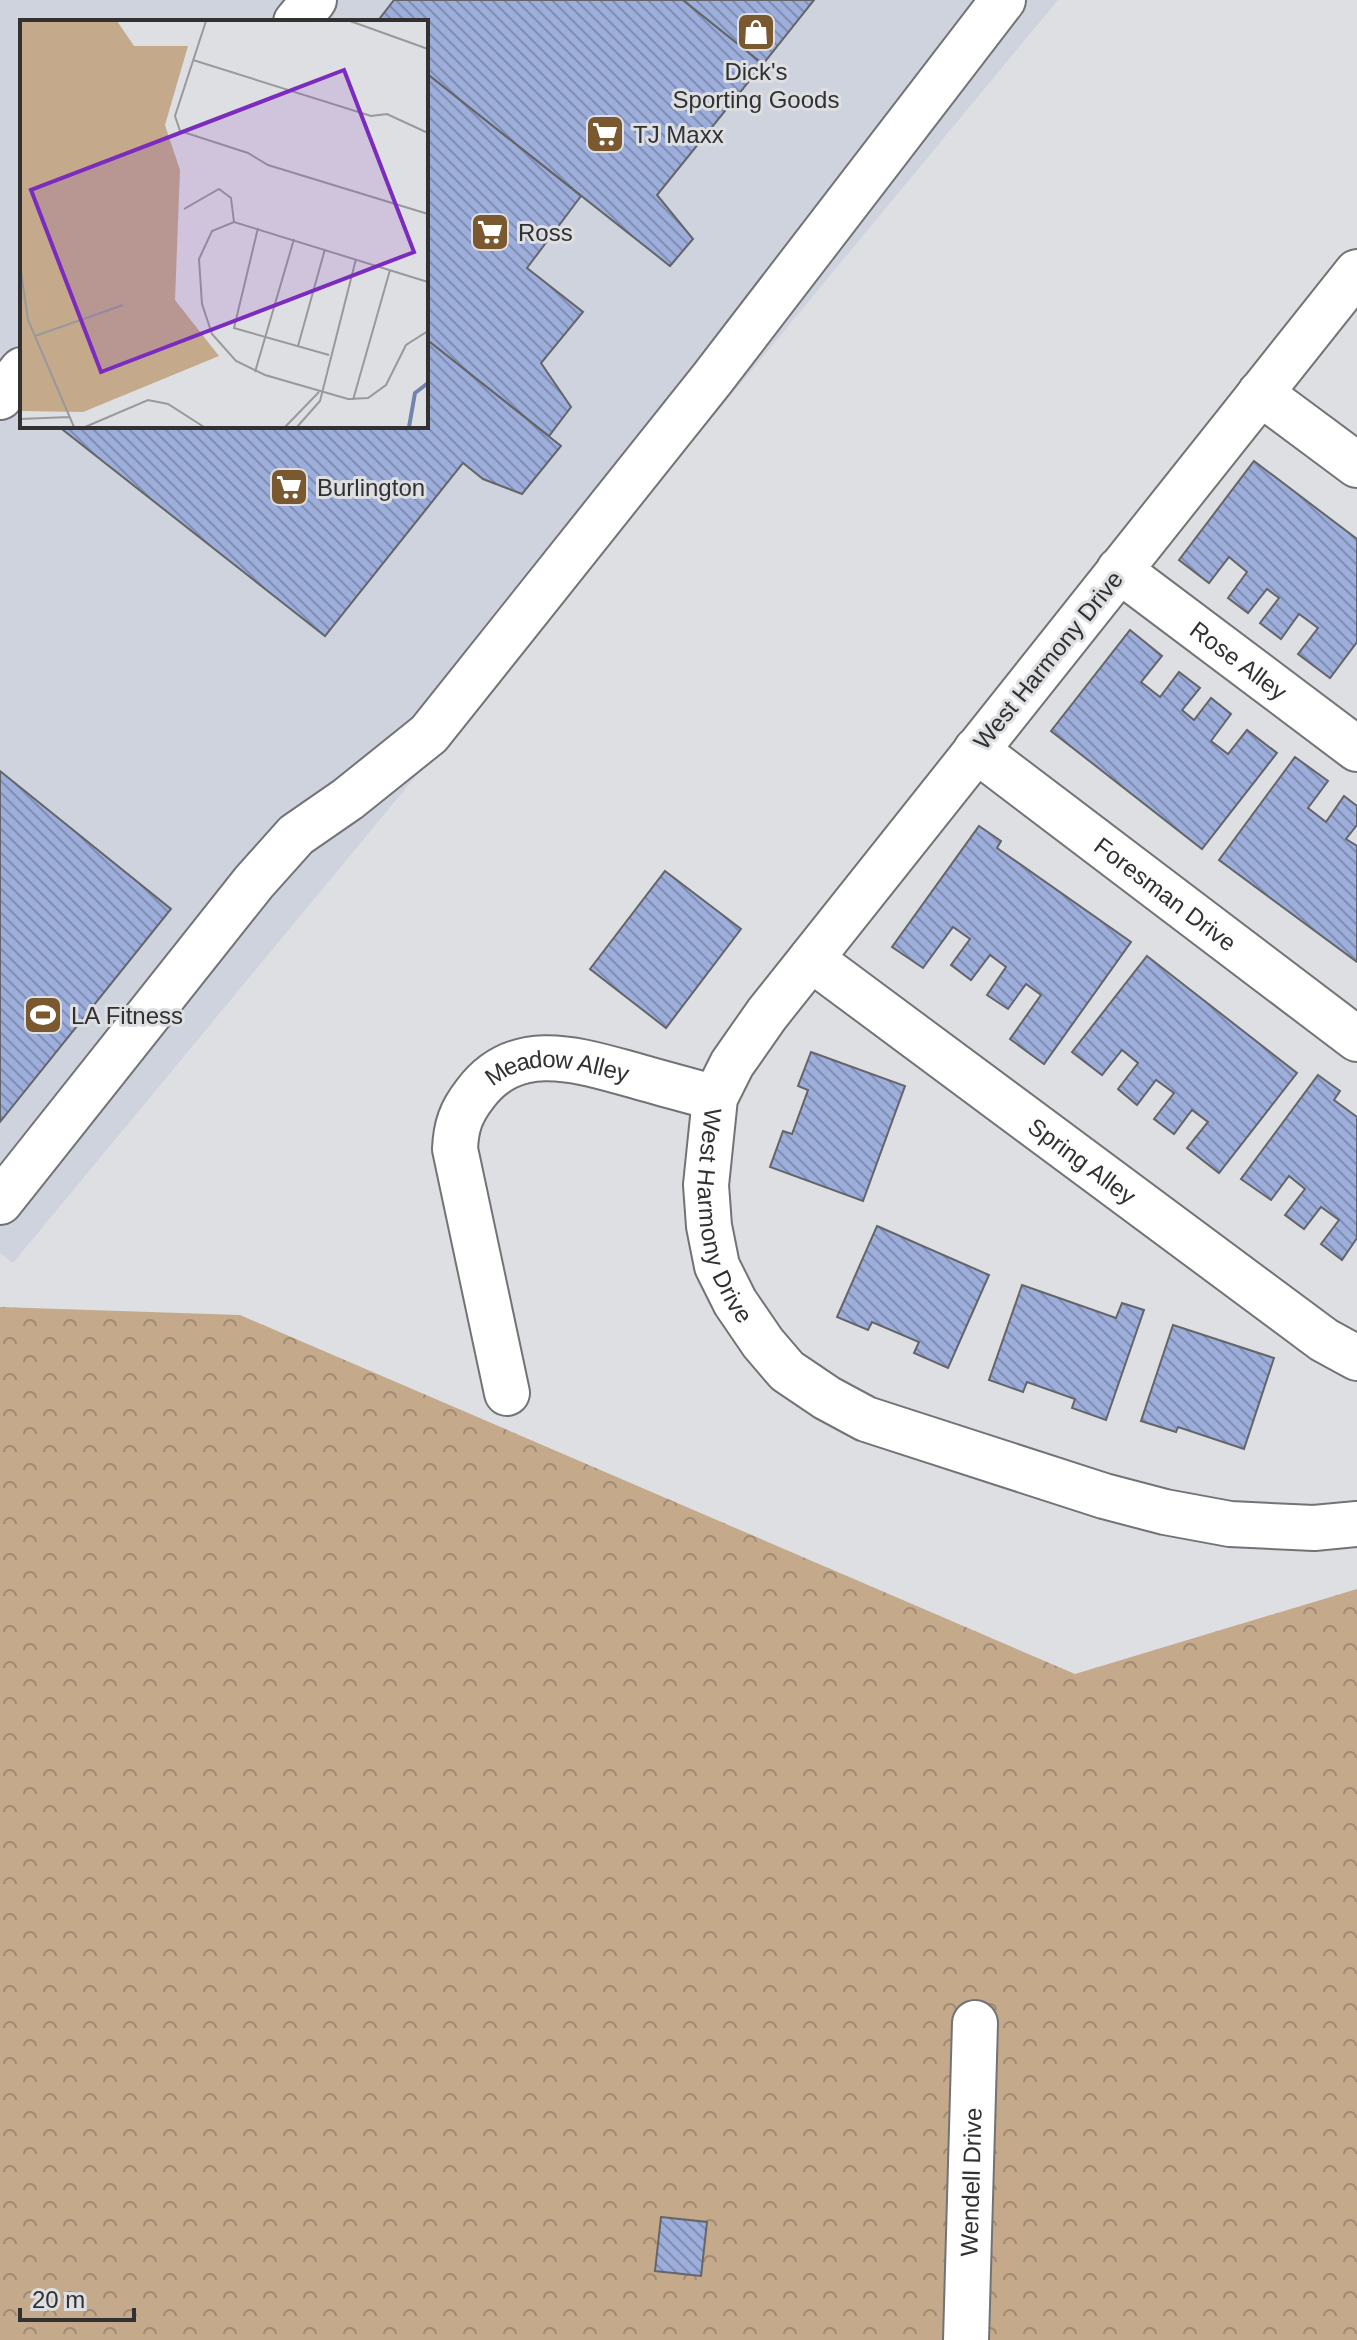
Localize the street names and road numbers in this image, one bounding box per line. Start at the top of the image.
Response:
street label: West Harmony Drive [968,566,1128,754]
street label: Rose Alley [1185,615,1292,705]
street label: Foresman Drive [1089,831,1242,956]
street label: Meadow Alley [479,1045,632,1090]
street label: West Harmony Drive [692,1107,758,1328]
street label: Spring Alley [1023,1112,1141,1209]
street label: Wendell Drive [955,2107,986,2257]

